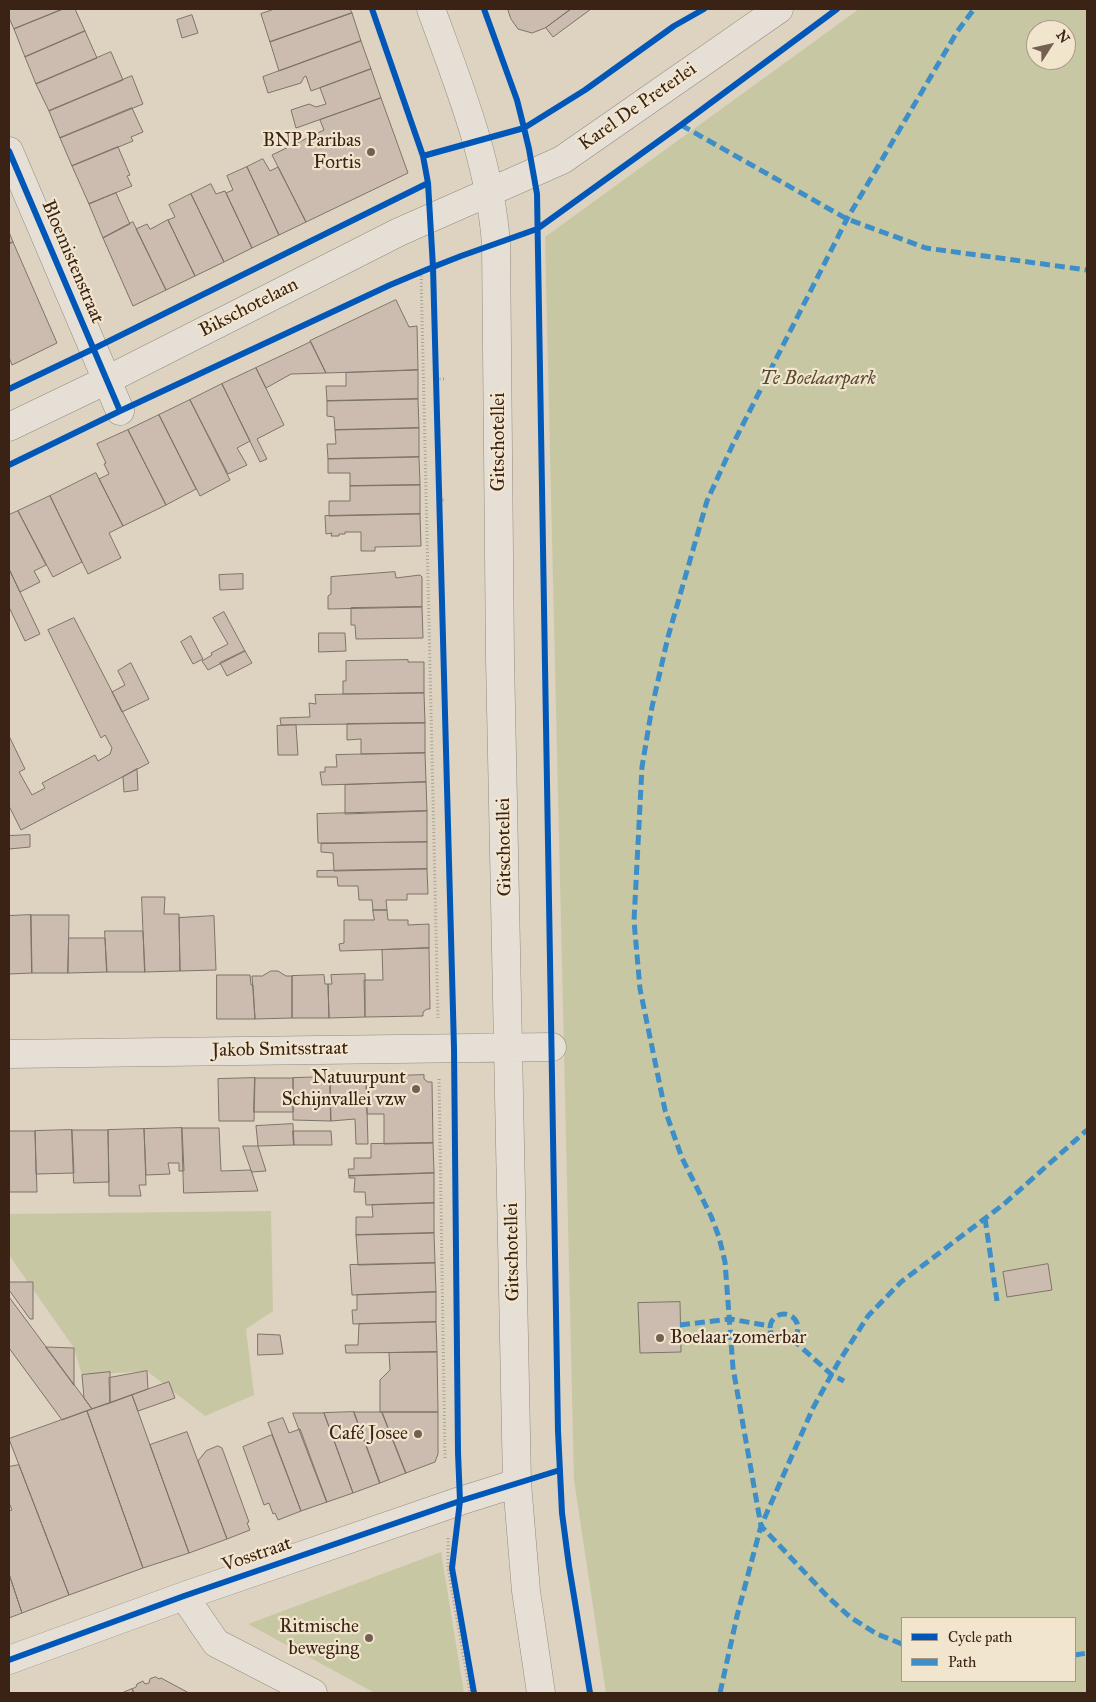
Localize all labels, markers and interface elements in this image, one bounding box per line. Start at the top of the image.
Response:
north arrow [1026,20,1076,70]
text: N [1053,27,1073,46]
street label: Karel De Preterlei [575,58,701,156]
place label: BNP Paribas Fortis [262,130,361,174]
marker: BNP Paribas Fortis [365,146,377,158]
street label: Bloemistenstraat [36,197,108,327]
street label: Bikschotelaan [196,273,302,343]
park label: Te Boelaarpark [760,368,876,390]
street label: Gitschotellei [488,393,510,491]
street label: Gitschotellei [493,797,517,897]
street label: Jakob Smitsstraat [212,1037,348,1063]
place label: Natuurpunt Schijnvallei vzw [282,1067,406,1111]
marker: Natuurpunt Schijnvallei vzw [410,1083,422,1095]
street label: Gitschotellei [501,1202,525,1302]
place label: Boelaar zomerbar [670,1327,806,1349]
marker: Boelaar zomerbar [654,1332,666,1344]
place label: Café Josee [329,1423,408,1445]
marker: Café Josee [412,1428,424,1440]
street label: Vosstraat [219,1532,295,1578]
place label: Ritmische beweging [279,1616,359,1660]
legend [901,1617,1076,1682]
text: Cycle path [948,1628,1012,1646]
marker: Ritmische beweging [363,1632,375,1644]
text: Path [948,1653,976,1671]

